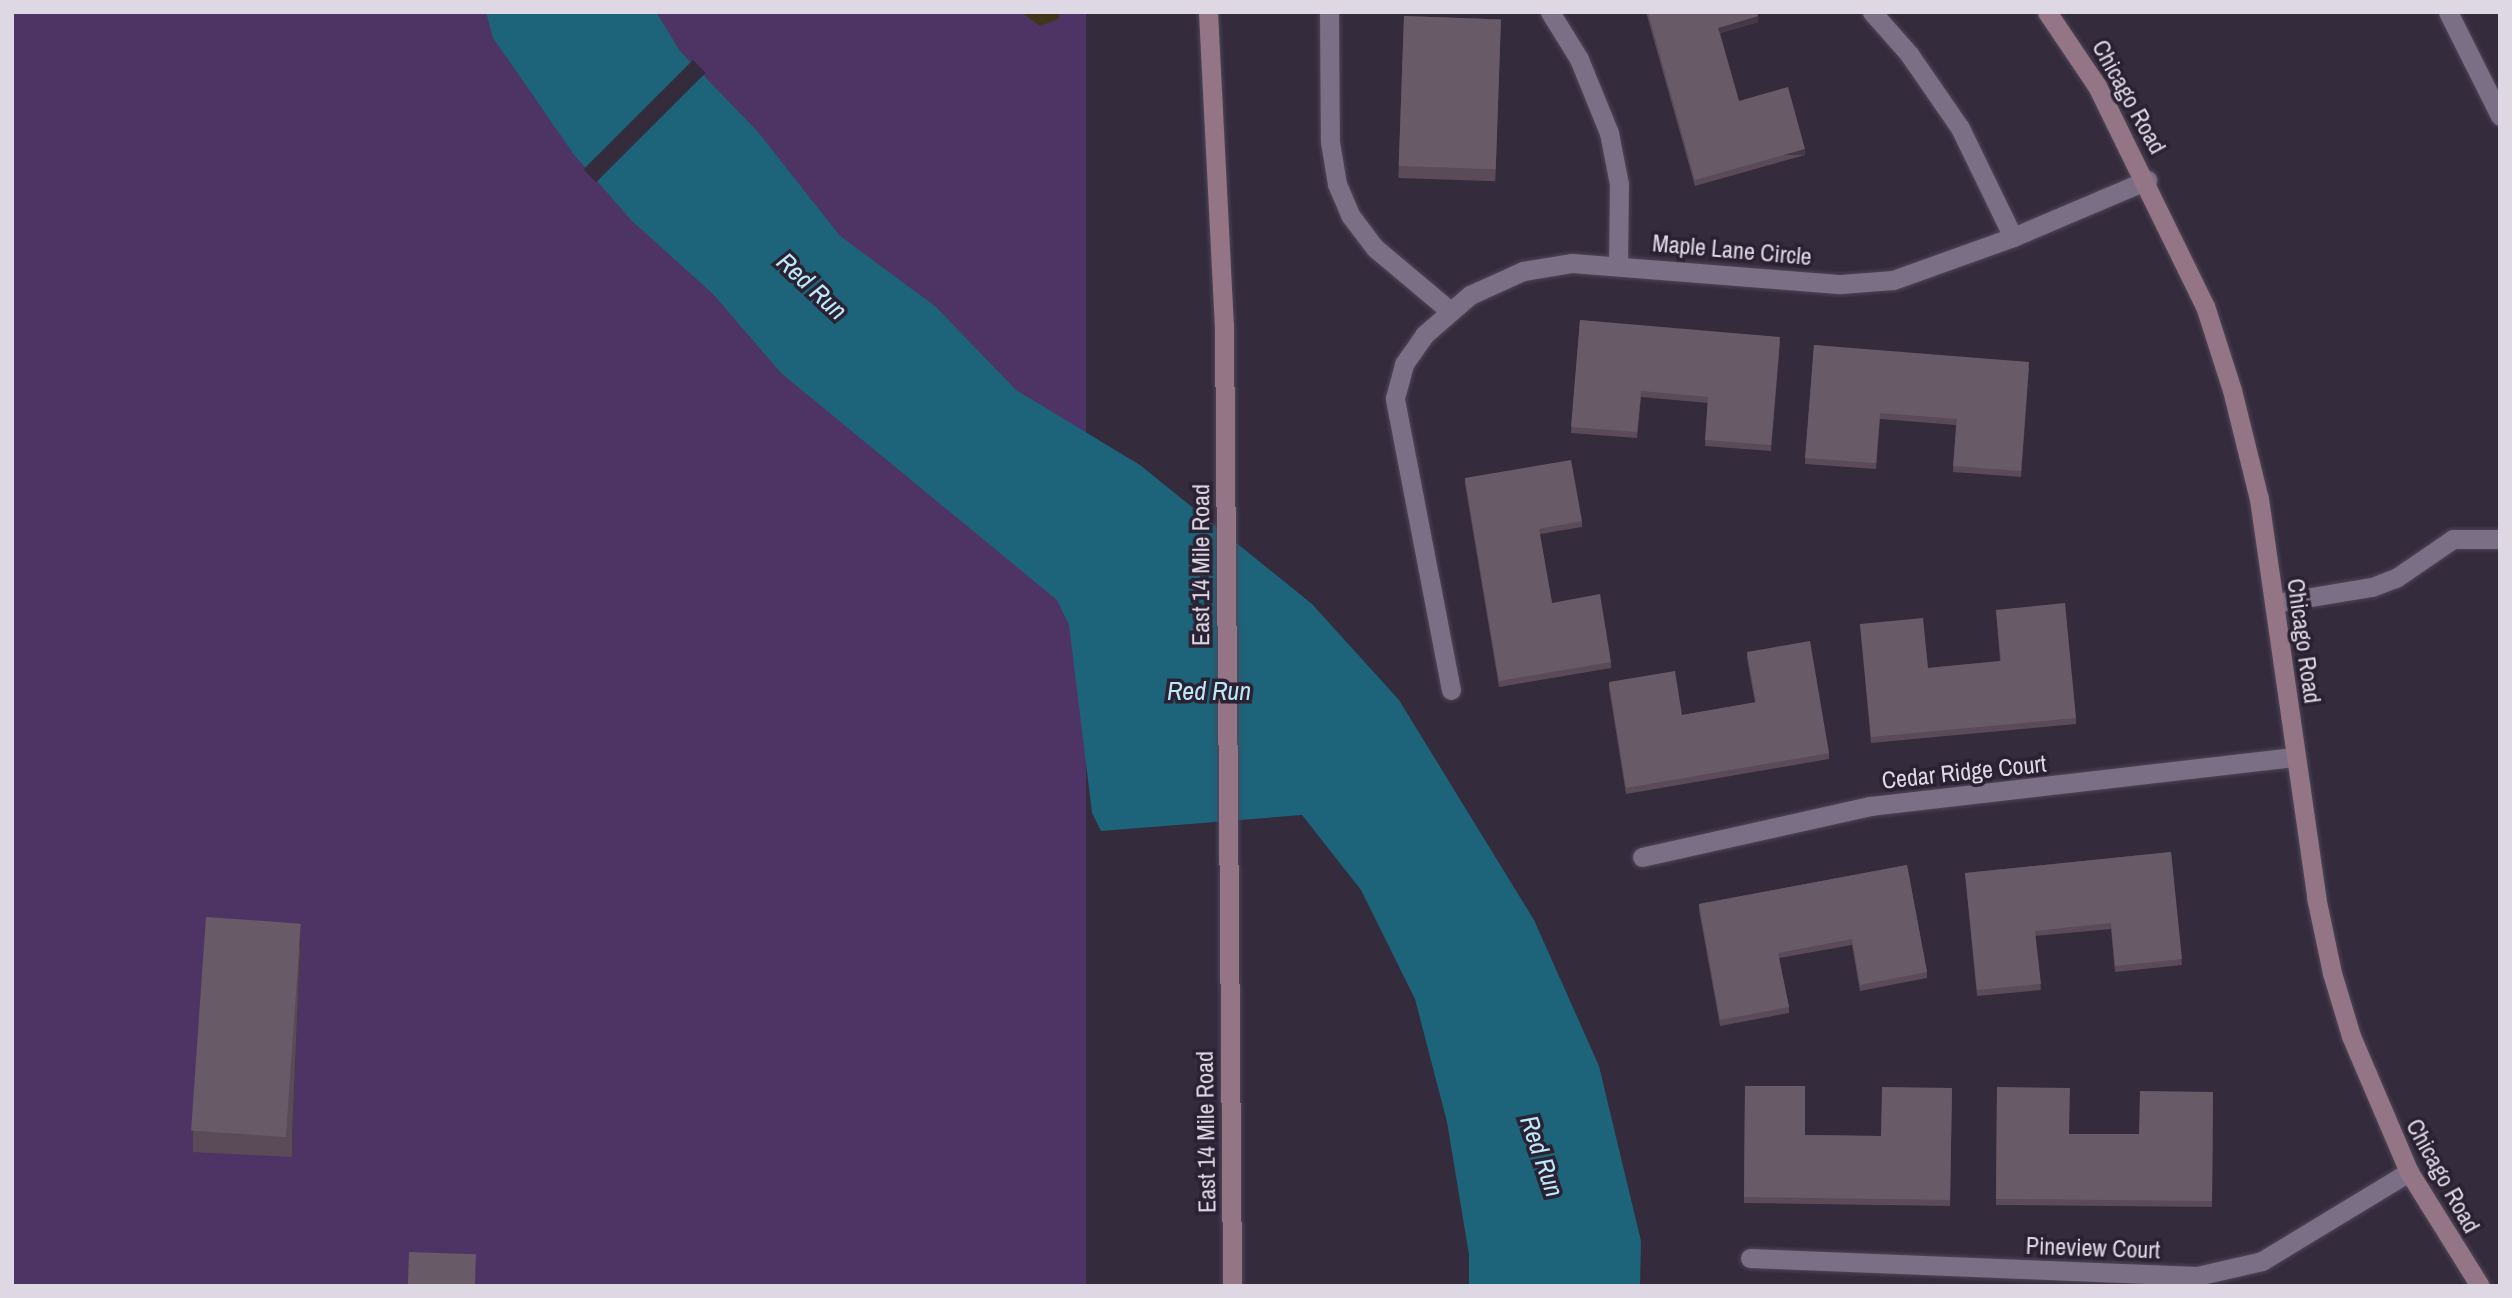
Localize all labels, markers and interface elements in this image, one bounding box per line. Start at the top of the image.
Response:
street label: Chicago Road [2086,35,2172,159]
street label: Maple Lane Circle [1651,229,1813,271]
water label: Red Run [771,246,853,326]
street label: East 14 Mile Road [1187,484,1215,646]
street label: Chicago Road [2281,577,2327,705]
water label: Red Run [1167,675,1251,707]
street label: Cedar Ridge Court [1880,749,2048,795]
street label: East 14 Mile Road [1190,1051,1222,1213]
water label: Red Run [1514,1111,1570,1201]
street label: Chicago Road [2400,1114,2486,1238]
street label: Pineview Court [2025,1231,2161,1265]

